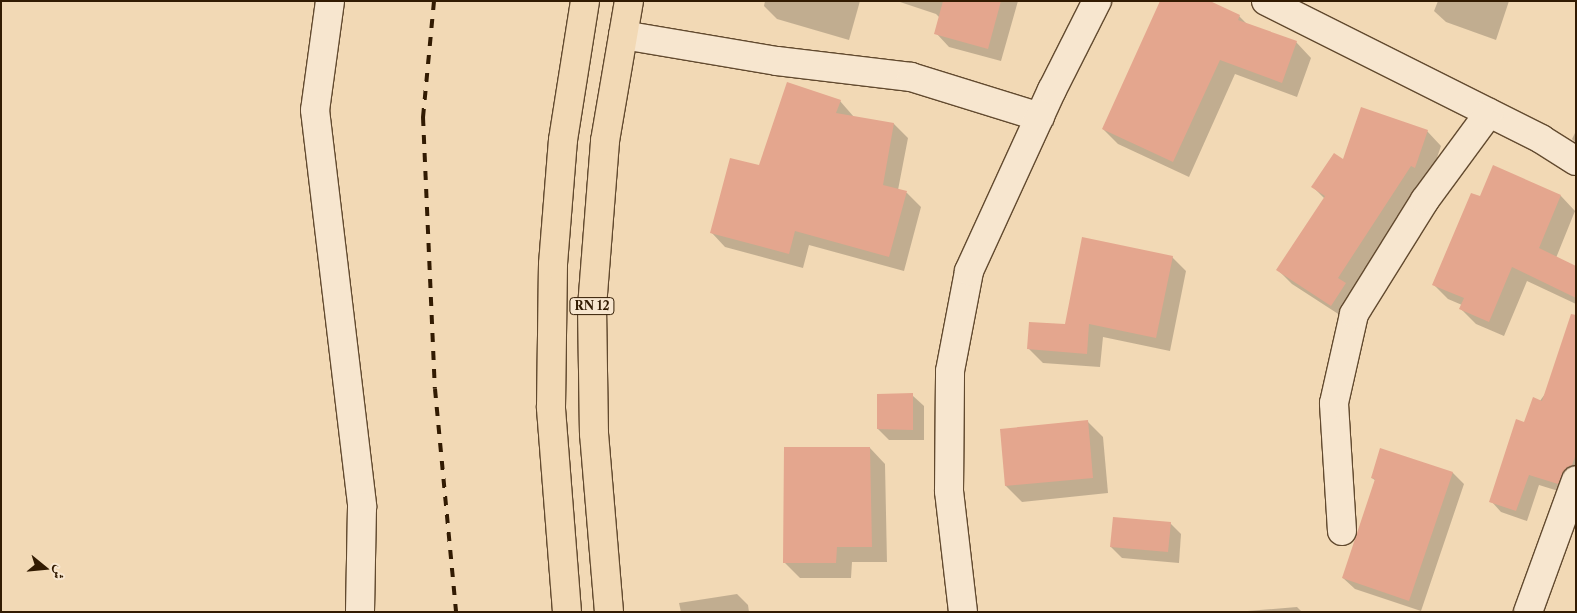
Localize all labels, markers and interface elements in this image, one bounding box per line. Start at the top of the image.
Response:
road number: RN 12 [568,296,616,316]
north arrow [20,543,70,593]
text: ش [49,563,70,582]

